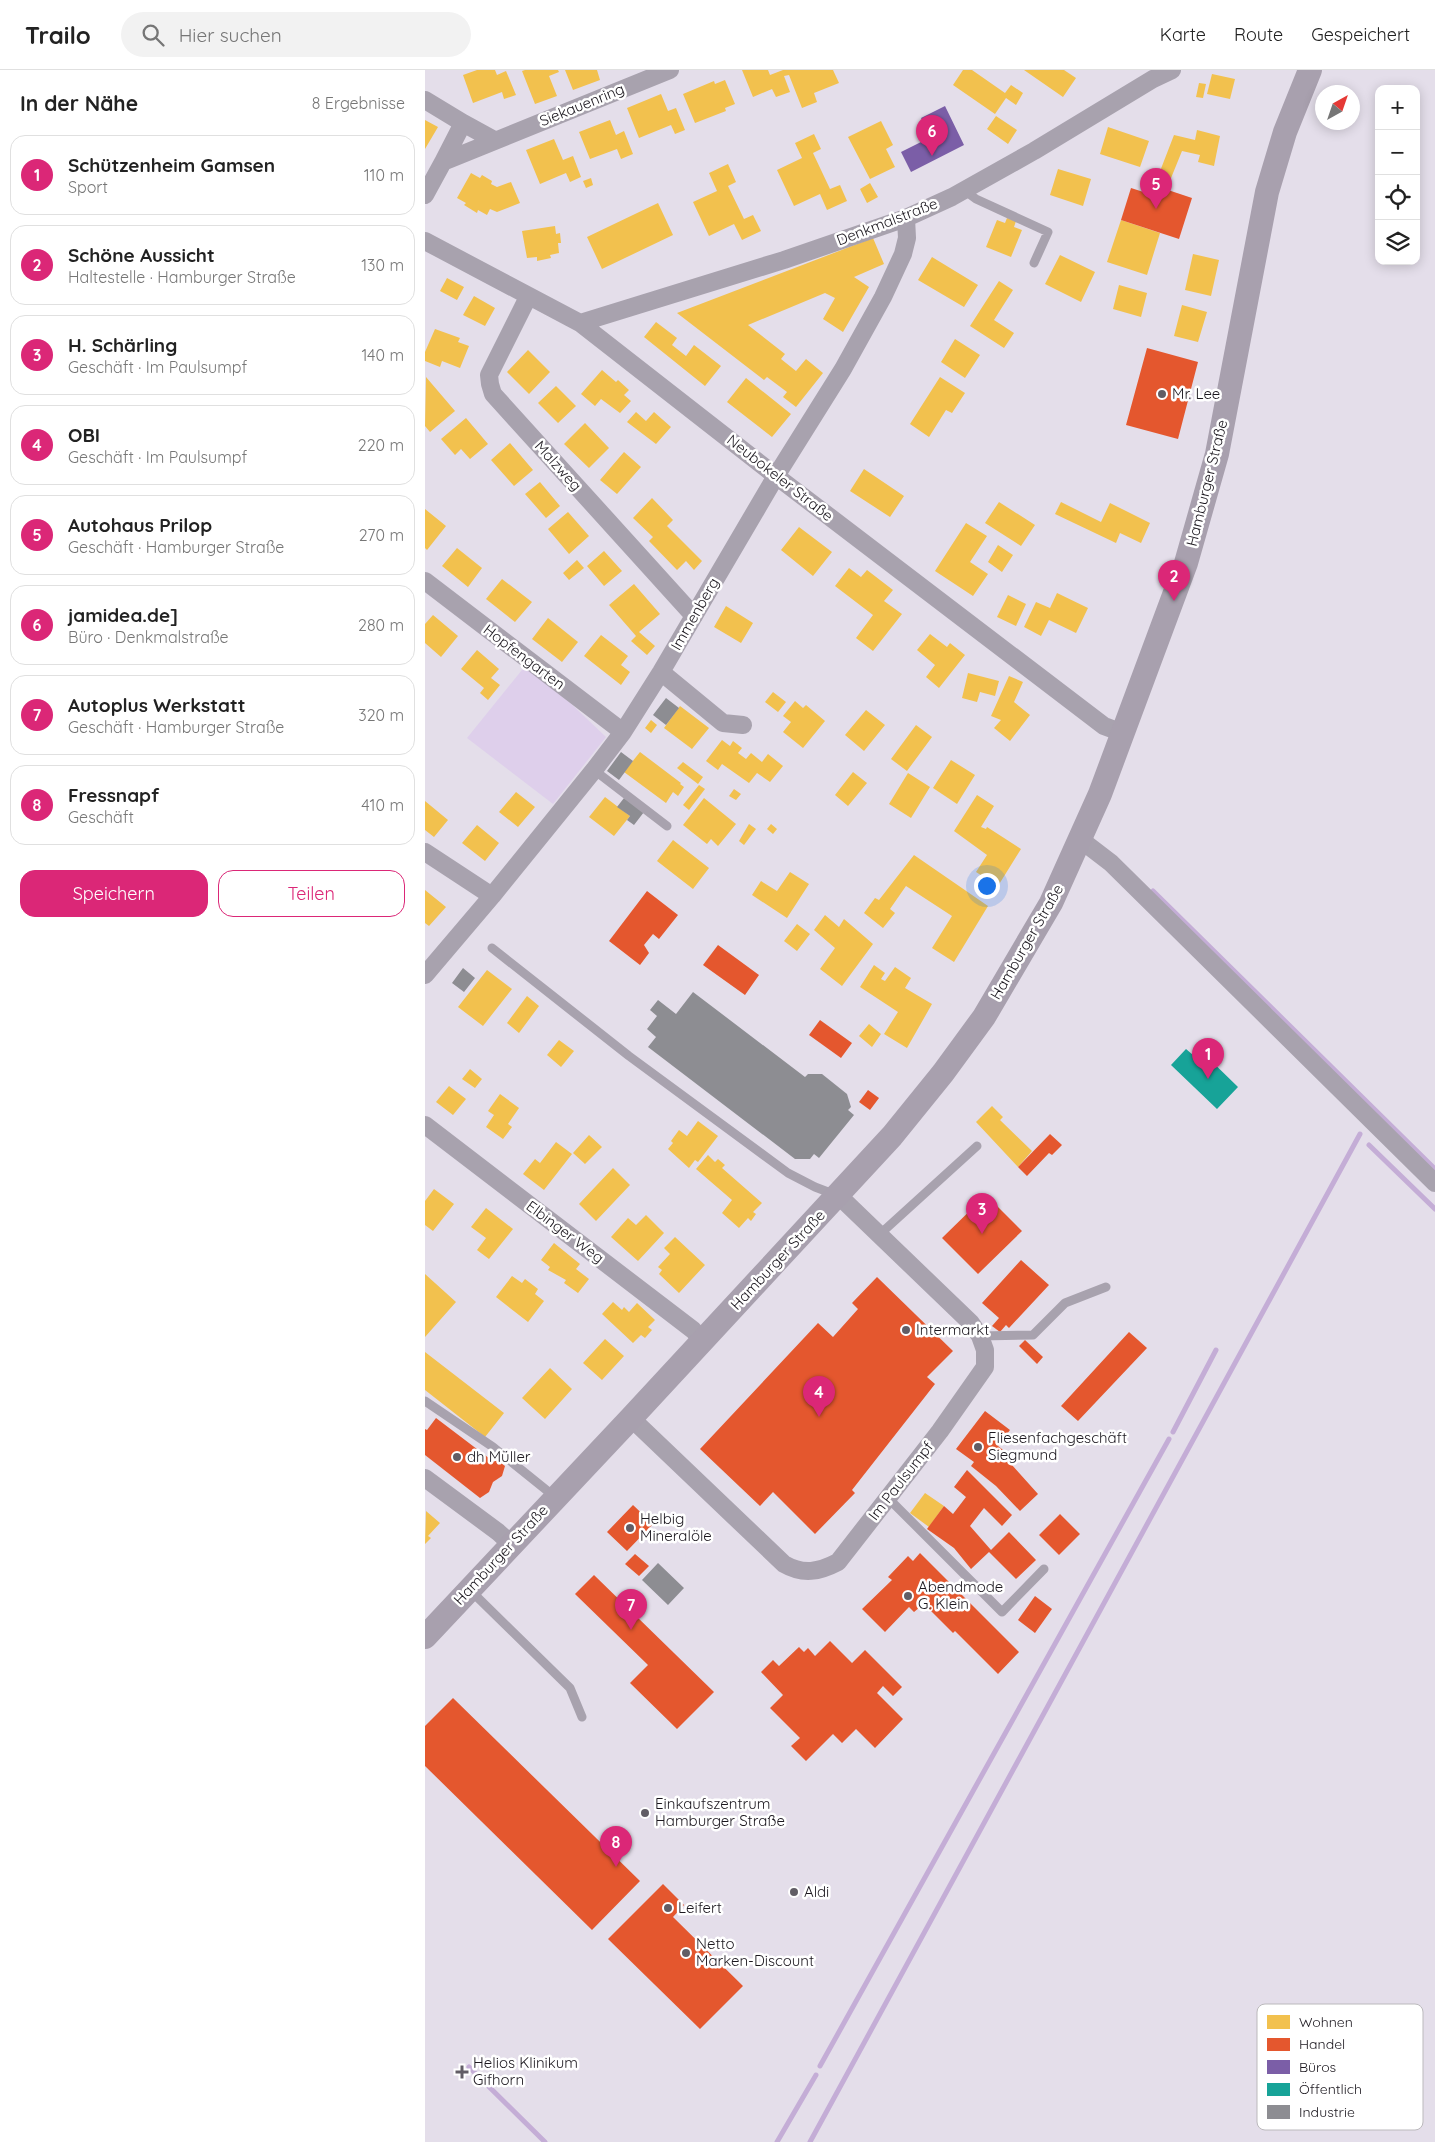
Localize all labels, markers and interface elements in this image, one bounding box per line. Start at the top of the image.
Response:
search box [121,12,471,57]
text: Trailo [25,20,91,50]
icon: search [139,21,167,49]
text: Hier suchen [179,23,282,47]
text: Karte [1160,23,1206,46]
text: Route [1234,23,1283,46]
text: Gespeichert [1311,23,1410,46]
street label: Siekauenring [537,79,627,130]
north arrow [1315,85,1360,130]
map controls [1375,85,1420,265]
button: + [1375,85,1420,130]
text: In der Nähe [20,90,138,116]
text: 8 Ergebnisse [312,93,405,113]
pin: 6 [916,115,948,156]
button: − [1375,130,1420,175]
text: Schützenheim Gamsen [68,153,275,177]
text: 1 [34,165,40,185]
text: 110 m [364,165,404,185]
pin: 5 [1140,168,1172,209]
button: locate [1375,175,1420,220]
text: Sport [68,177,108,197]
street label: Denkmalstraße [834,194,940,250]
button: layers [1375,220,1420,265]
text: Schöne Aussicht [68,243,215,267]
text: 2 [32,255,42,275]
text: 130 m [361,255,404,275]
text: Haltestelle · Hamburger Straße [68,267,296,287]
text: H. Schärling [68,333,177,357]
text: 3 [33,345,41,365]
text: 140 m [361,345,404,365]
text: Geschäft · Im Paulsumpf [68,357,247,377]
place label: Mr. Lee [1172,384,1220,403]
marker: Mr. Lee [1156,388,1168,400]
street label: Hamburger Straße [1182,418,1231,548]
text: OBI [68,423,100,447]
street label: Neubokeler Straße [723,430,837,525]
text: 4 [32,435,42,455]
text: 220 m [358,435,404,455]
street label: Malzweg [531,437,586,495]
text: Geschäft · Im Paulsumpf [68,447,247,467]
text: Autohaus Prilop [68,513,212,537]
text: 5 [32,525,42,545]
text: 270 m [359,525,404,545]
text: Geschäft · Hamburger Straße [68,537,284,557]
pin: 2 [1158,560,1190,601]
street label: Immenberg [666,574,723,653]
text: jamidea.de] [68,603,178,627]
text: 6 [33,615,41,635]
text: 280 m [358,615,404,635]
street label: Hopfengarten [480,620,569,693]
text: Büro · Denkmalstraße [68,627,229,647]
text: Autoplus Werkstatt [68,693,245,717]
text: 7 [33,705,41,725]
text: 320 m [358,705,404,725]
text: Geschäft · Hamburger Straße [68,717,284,737]
text: Fressnapf [68,783,159,807]
text: 8 [33,795,41,815]
text: 410 m [361,795,404,815]
text: Geschäft [68,807,134,827]
button: Speichern [20,870,208,917]
button: Teilen [218,870,405,917]
your location [974,873,1000,899]
street label: Hamburger Straße [986,881,1067,1003]
pin: 1 [1192,1038,1224,1079]
pin: 3 [966,1193,998,1234]
street label: Elbinger Weg [523,1196,608,1267]
street label: Hamburger Straße [726,1206,829,1314]
place label: Intermarkt [916,1320,989,1339]
marker: Intermarkt [900,1324,912,1336]
pin: 4 [803,1376,835,1417]
place label: Fliesenfachgeschäft Siegmund [988,1428,1127,1464]
street label: Im Paulsumpf [864,1437,938,1524]
marker: Fliesenfachgeschäft Siegmund [972,1441,984,1453]
place label: dh Müller [467,1447,531,1466]
marker: dh Müller [451,1451,463,1463]
street label: Hamburger Straße [449,1501,552,1609]
place label: Helbig Mineralöle [640,1509,712,1545]
marker: Helbig Mineralöle [624,1522,636,1534]
place label: Abendmode G. Klein [918,1577,1003,1613]
pin: 7 [615,1589,647,1630]
marker: Abendmode G. Klein [902,1590,914,1602]
place label: Einkaufszentrum Hamburger Straße [655,1794,785,1830]
marker: Einkaufszentrum Hamburger Straße [639,1807,651,1819]
pin: 8 [600,1826,632,1867]
place label: Aldi [804,1882,829,1901]
marker: Aldi [788,1886,800,1898]
place label: Leifert [678,1898,722,1917]
marker: Leifert [662,1902,674,1914]
place label: Netto Marken-Discount [696,1934,814,1970]
marker: Netto Marken-Discount [680,1947,692,1959]
legend [1257,2004,1423,2130]
text: Wohnen [1299,2013,1353,2031]
text: Handel [1299,2035,1345,2053]
place label: Helios Klinikum Gifhorn [473,2053,578,2089]
text: Büros [1299,2058,1336,2076]
marker: Helios Klinikum Gifhorn [455,2065,469,2079]
text: Öffentlich [1299,2080,1362,2098]
text: Industrie [1299,2103,1355,2121]

